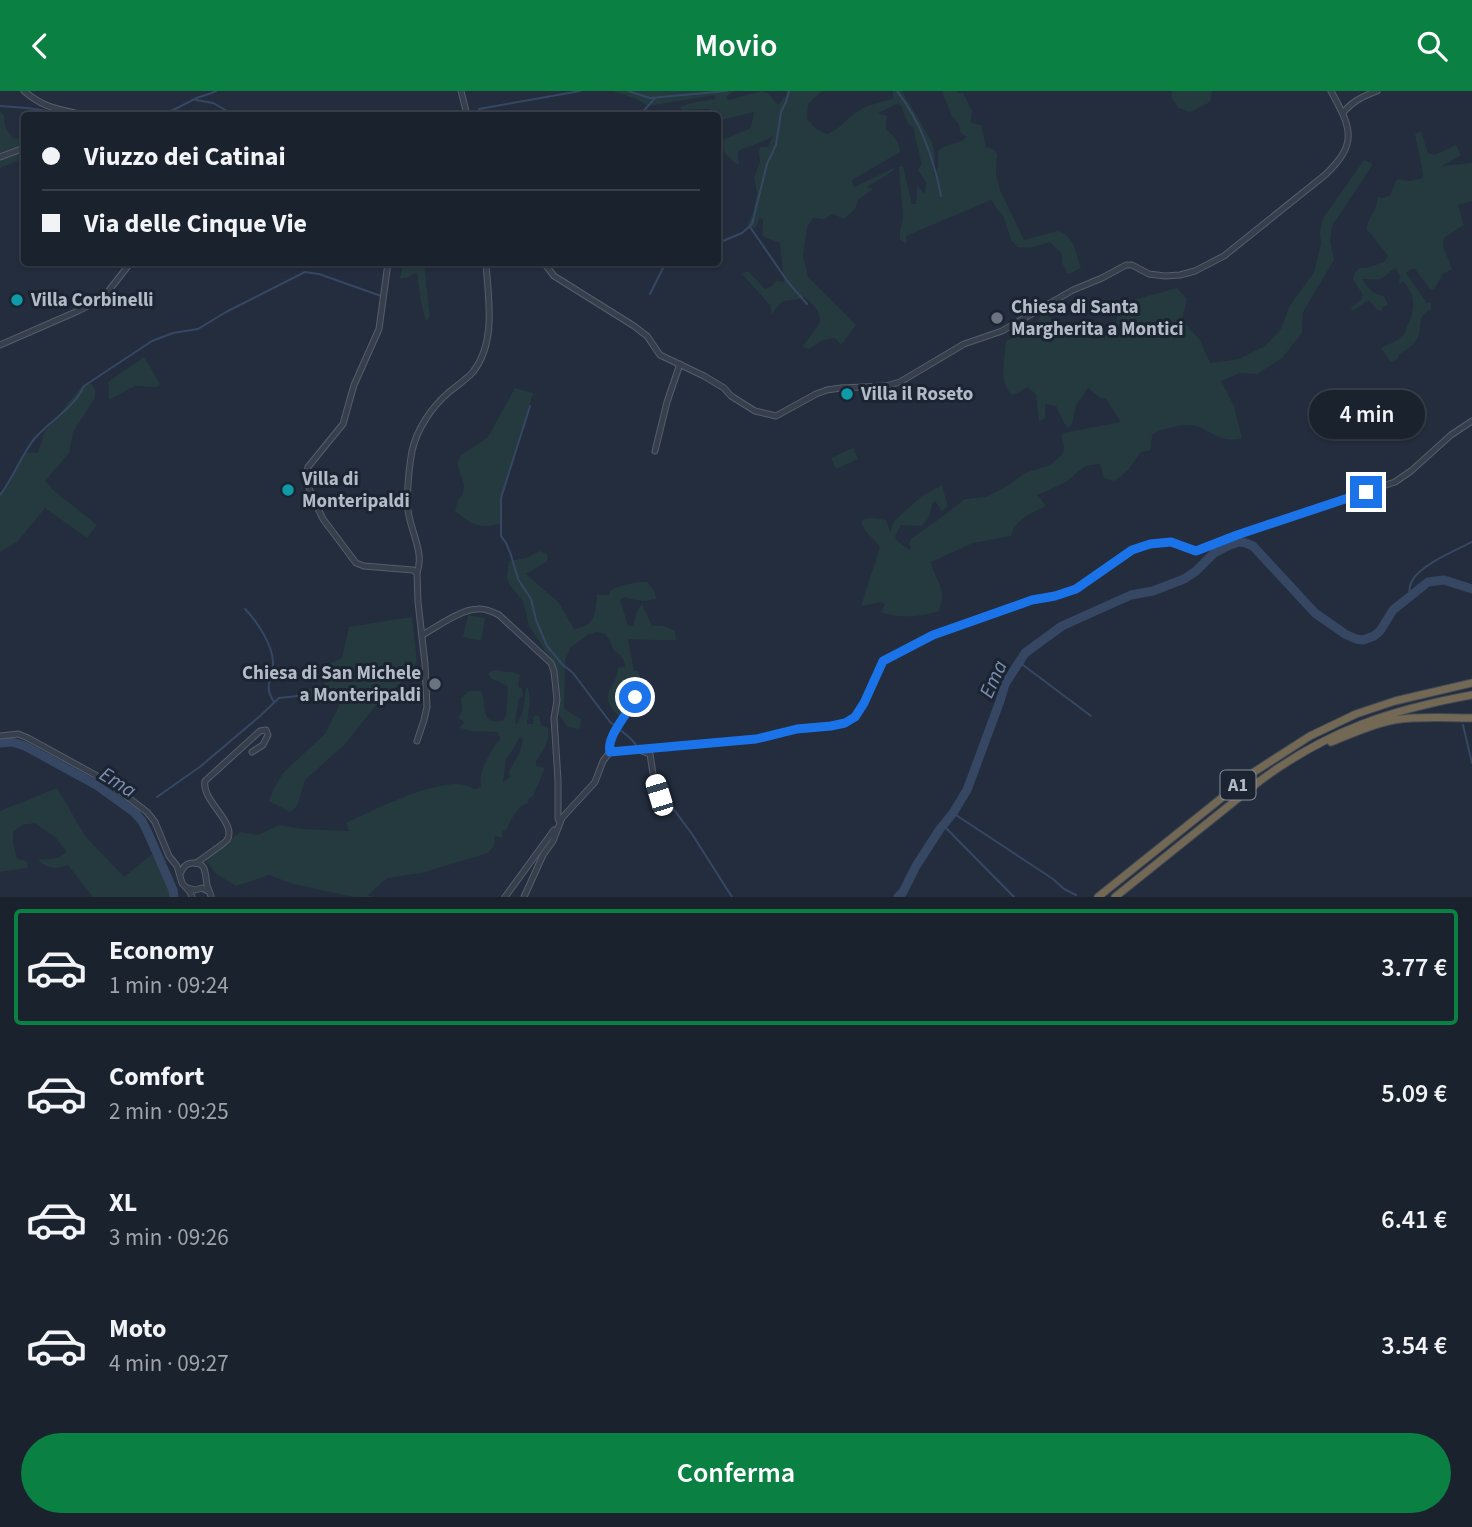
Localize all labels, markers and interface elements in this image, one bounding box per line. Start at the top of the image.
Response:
text: Movio [694,23,778,69]
icon: back [21,27,59,65]
icon: search [1413,27,1451,65]
text: Viuzzo dei Catinai [84,138,286,175]
text: Via delle Cinque Vie [84,205,307,242]
place label: Villa Corbinelli [30,287,154,314]
marker: Villa Corbinelli [9,292,25,308]
place label: Chiesa di Santa Margherita a Montici [1011,294,1184,343]
marker: Chiesa di Santa Margherita a Montici [989,310,1005,326]
place label: Villa il Roseto [860,381,973,408]
marker: Villa il Roseto [839,386,855,402]
callout: 4 min [1308,391,1424,439]
text: 4 min [1340,398,1394,431]
place label: Villa di Monteripaldi [301,466,410,515]
route end [1350,476,1382,508]
marker: Villa di Monteripaldi [280,482,296,498]
water label: Ema [971,655,1015,703]
place label: Chiesa di San Michele a Monteripaldi [242,660,421,709]
marker: Chiesa di San Michele a Monteripaldi [427,676,443,692]
route start [619,681,651,713]
water label: Ema [94,759,142,805]
road number: A1 [1220,771,1256,799]
car [643,772,676,818]
text: Economy [109,932,214,969]
icon: car [25,936,88,999]
text: 3.77 € [1381,949,1447,986]
text: 1 min · 09:24 [109,969,229,1002]
text: Comfort [109,1058,204,1095]
icon: car [25,1062,88,1125]
text: 5.09 € [1381,1075,1447,1112]
text: 2 min · 09:25 [109,1095,229,1128]
text: XL [109,1184,137,1221]
icon: car [25,1188,88,1251]
text: 6.41 € [1381,1201,1447,1238]
text: 3 min · 09:26 [109,1221,229,1254]
text: Moto [109,1310,166,1347]
icon: car [25,1314,88,1377]
text: 3.54 € [1381,1327,1447,1364]
text: 4 min · 09:27 [109,1347,229,1380]
button: Conferma [21,1433,1451,1513]

